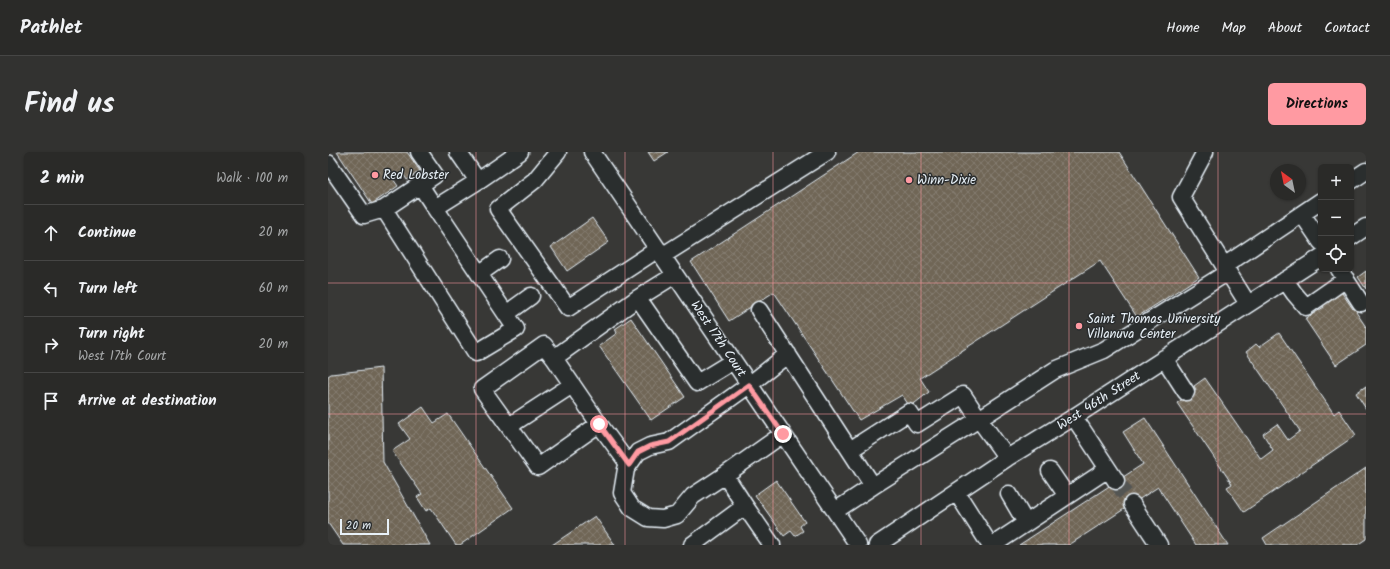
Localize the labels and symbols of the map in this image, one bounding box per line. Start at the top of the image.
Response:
north arrow [1270,164,1306,200]
place label: Red Lobster [383,165,449,186]
marker: Red Lobster [370,170,380,180]
place label: Winn-Dixie [917,170,976,191]
marker: Winn-Dixie [904,175,914,185]
street label: West 17th Court [685,297,752,382]
place label: Saint Thomas University Villanuva Center [1087,309,1221,345]
marker: Saint Thomas University Villanuva Center [1074,321,1084,331]
street label: West 46th Street [1053,365,1146,436]
route start [590,415,608,433]
route end [774,425,792,443]
scale bar [340,517,389,536]

